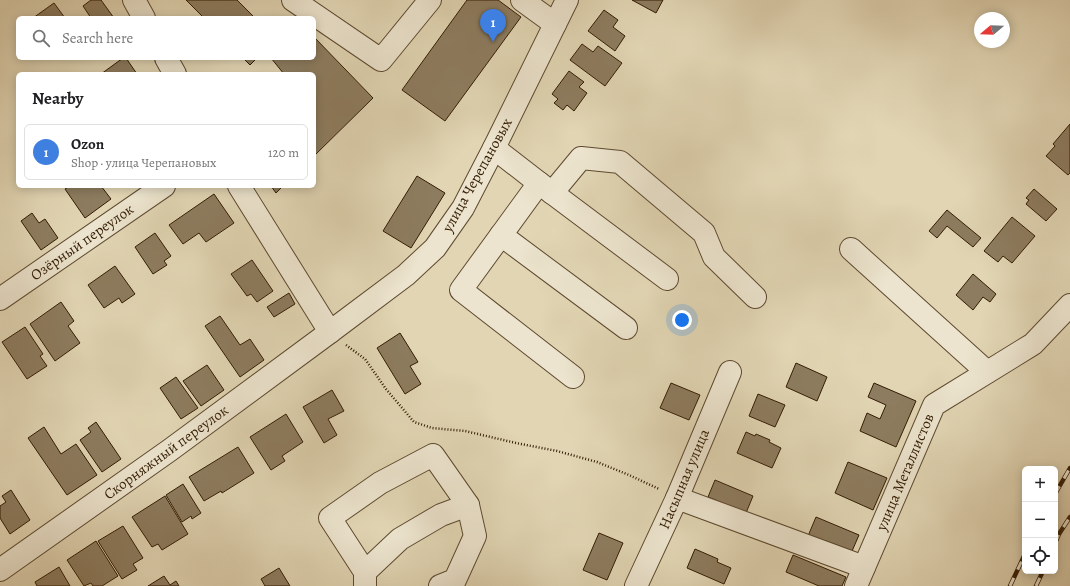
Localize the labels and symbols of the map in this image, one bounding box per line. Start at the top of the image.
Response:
pin: 1 [480,9,506,42]
north arrow [974,12,1010,48]
street label: улица Черепановых [437,114,517,237]
street label: Озёрный переулок [26,199,138,285]
your location [672,310,692,330]
street label: Скорняжный переулок [100,400,233,504]
street label: улица Металлистов [871,410,939,535]
street label: Насыпная улица [654,426,714,532]

